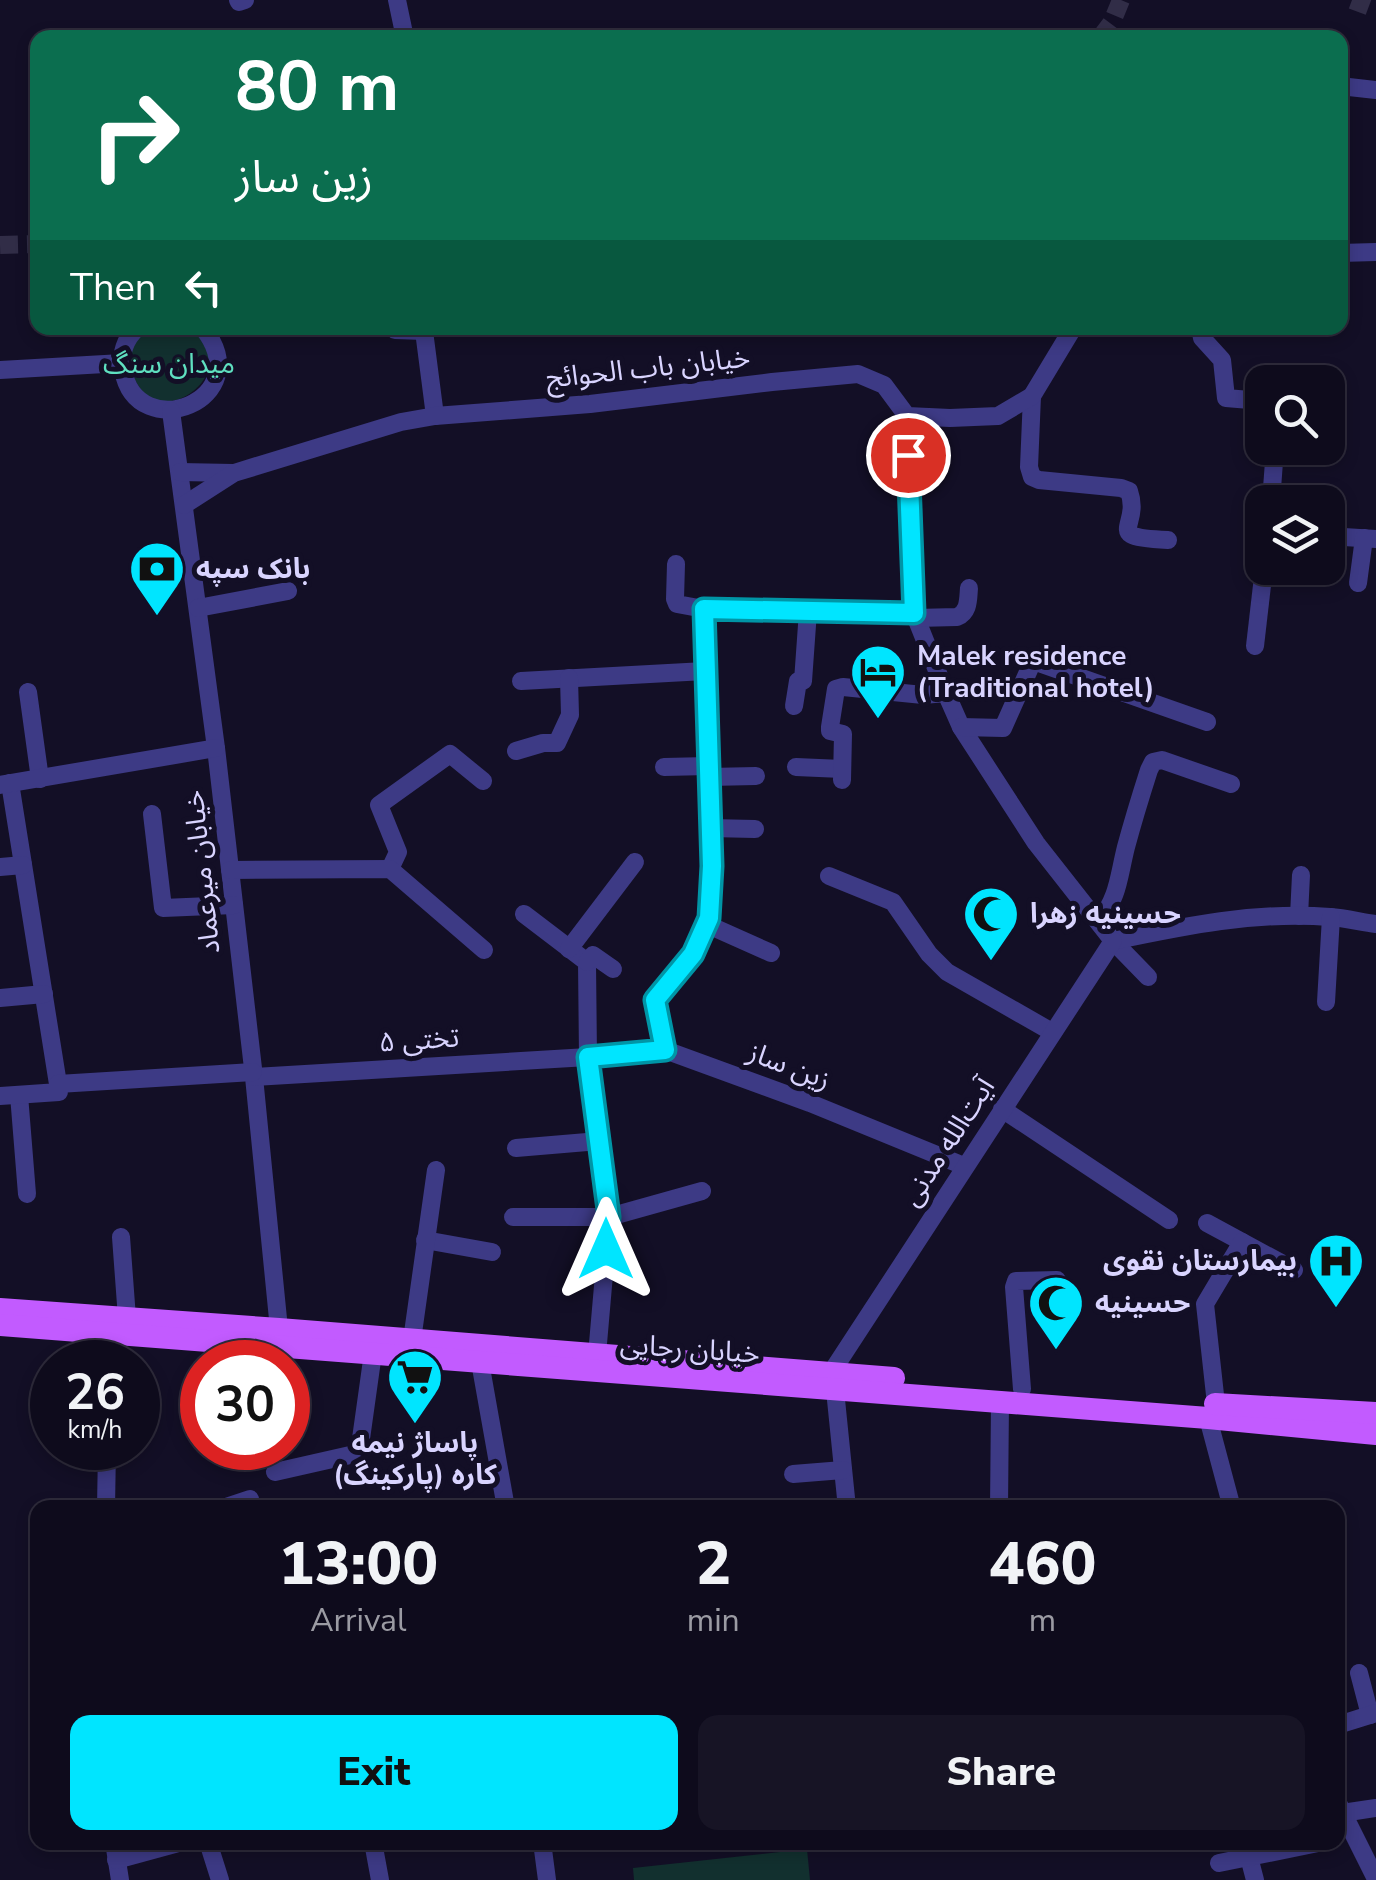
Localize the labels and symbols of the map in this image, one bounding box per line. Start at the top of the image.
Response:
street label: خیابان باب الحوائج [544,338,752,399]
park label: میدان سنگ [103,345,235,383]
pin [866,413,951,498]
bank icon: بانک سپه [127,539,187,618]
place label: بانک سپه [196,550,311,588]
place label: Malek residence (Traditional hotel) [917,637,1155,707]
hotel icon: Malek residence (Traditional hotel) [848,642,908,721]
street label: خیابان میرعماد [175,788,229,956]
mosque icon: حسینیه زهرا [961,884,1021,963]
place label: حسینیه زهرا [1030,895,1181,933]
street label: تختی ۵ [378,1018,460,1062]
street label: زین ساز [741,1033,836,1099]
street label: آیت‌الله مدنی [892,1069,1005,1214]
position arrow [554,1197,658,1301]
hospital icon: بیمارستان نقوی [1306,1231,1366,1310]
place label: بیمارستان نقوی [1103,1242,1297,1280]
mosque icon: حسینیه [1026,1273,1086,1352]
place label: حسینیه [1095,1284,1190,1322]
street label: خیابان رجایی [619,1325,761,1373]
speed limit sign: 30 [180,1340,310,1470]
supermarket icon: پاساژ نیمه کاره (پارکینگ) [385,1347,445,1426]
place label: پاساژ نیمه کاره (پارکینگ) [333,1424,497,1494]

